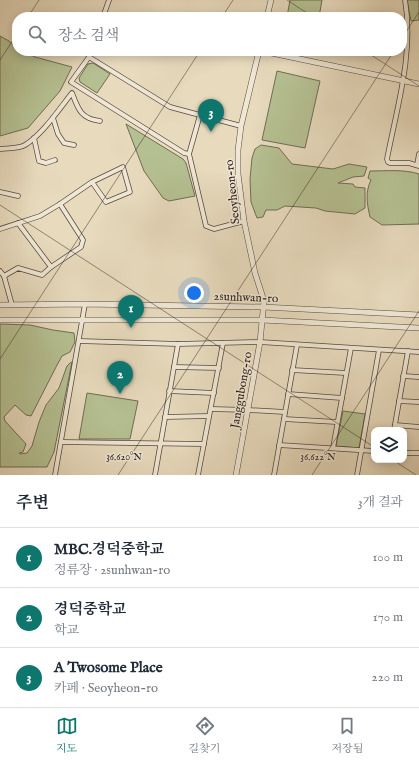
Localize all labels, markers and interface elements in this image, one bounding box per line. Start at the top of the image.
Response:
search box [12,12,407,56]
icon: search [26,23,48,45]
text: 장소 검색 [58,26,119,45]
pin: 3 [198,99,224,132]
street label: Seoyheon-ro [222,158,243,225]
your location [184,283,204,303]
street label: 2sunhwan-ro [213,289,279,306]
pin: 1 [118,295,144,328]
street label: Janggubong-ro [227,350,257,432]
pin: 2 [107,361,133,394]
map controls [371,427,407,463]
button: layers [371,427,407,463]
text: 36.620°N [106,451,142,464]
text: 36.622°N [300,451,336,464]
text: 주변 [16,493,49,514]
text: 3개 결과 [358,494,403,511]
text: MBC.경덕중학교 [54,540,164,559]
text: 1 [27,549,31,566]
text: 100 m [373,549,403,566]
text: 정류장 · 2sunhwan-ro [54,562,170,579]
text: 경덕중학교 [54,600,126,619]
text: 2 [26,609,32,626]
text: 170 m [373,609,403,626]
text: 학교 [54,622,79,639]
text: A Twosome Place [54,658,163,677]
text: 3 [27,669,31,686]
text: 220 m [372,669,403,686]
text: 카페 · Seoyheon-ro [54,680,158,697]
tab: 지도 [56,715,78,756]
tab: 길찾기 [189,715,220,756]
tab: 저장됨 [332,715,363,756]

